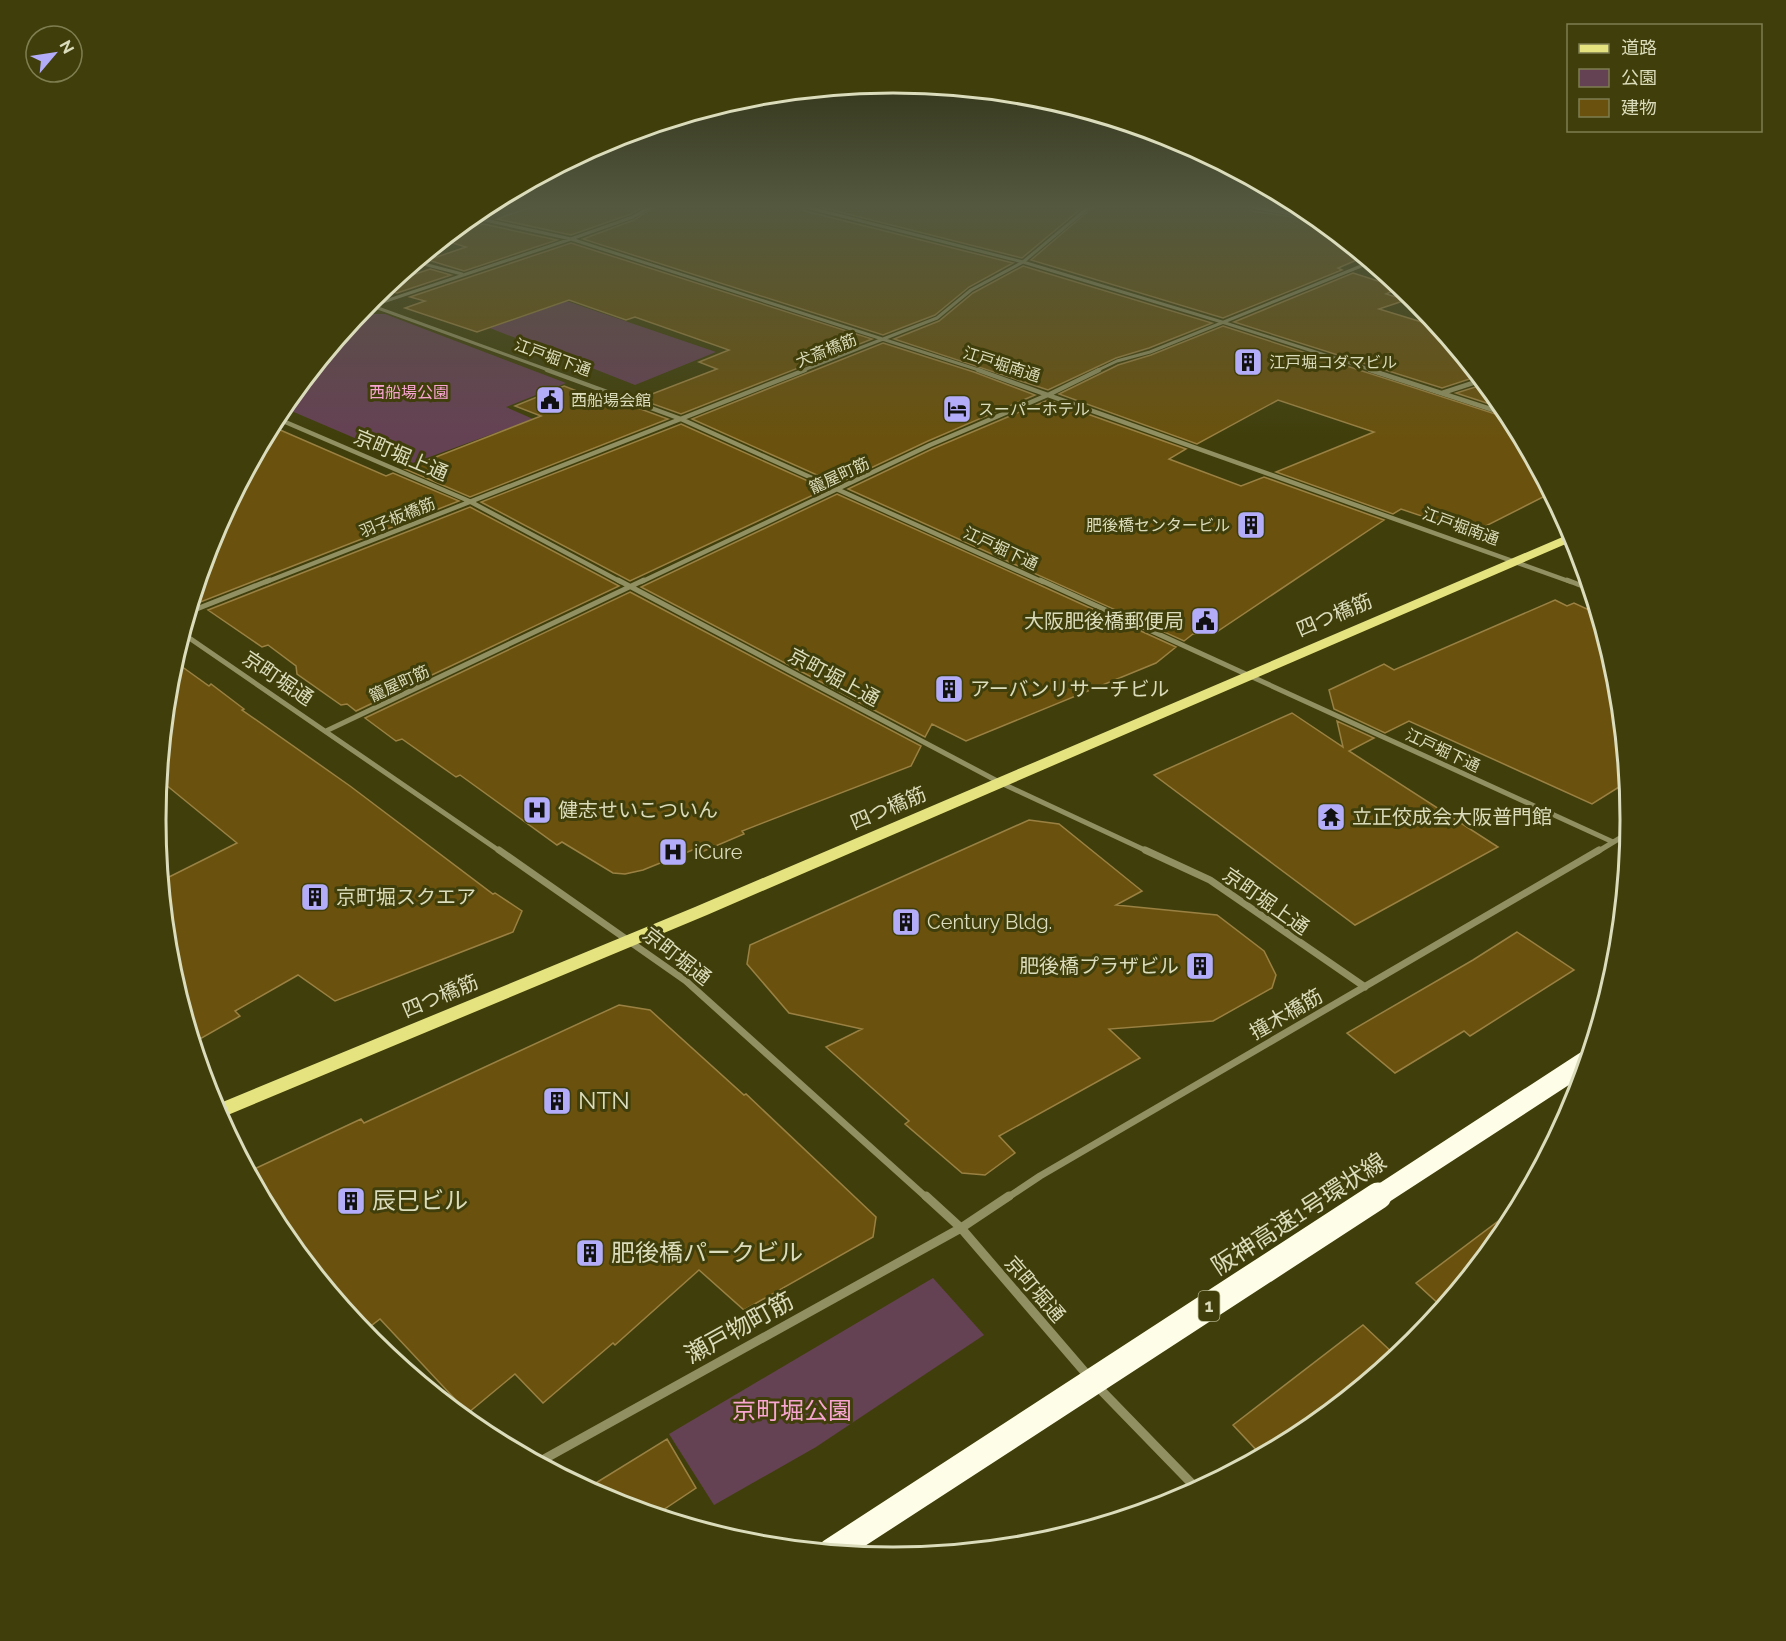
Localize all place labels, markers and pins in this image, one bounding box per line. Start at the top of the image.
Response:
building icon: 江戸堀コダマビル [1232,346,1264,378]
place label: 江戸堀コダマビル [1269,353,1397,372]
public building icon: 西船場会館 [534,384,566,416]
place label: 西船場会館 [571,391,651,410]
hotel icon: スーパーホテル [941,393,973,425]
place label: スーパーホテル [978,400,1090,419]
building icon: 肥後橋センタービル [1235,509,1267,541]
place label: 肥後橋センタービル [1086,516,1230,535]
public building icon: 大阪肥後橋郵便局 [1189,605,1221,637]
place label: 大阪肥後橋郵便局 [1024,609,1184,633]
building icon: アーバンリサーチビル [933,673,965,705]
place label: アーバンリサーチビル [970,677,1170,701]
hospital icon: 健志せいこついん [521,794,553,826]
place label: 健志せいこついん [558,798,718,822]
temple icon: 立正佼成会大阪普門館 [1315,801,1347,833]
place label: 立正佼成会大阪普門館 [1352,805,1552,829]
hospital icon: iCure [657,836,689,868]
place label: iCure [694,840,743,864]
building icon: 京町堀スクエア [299,881,331,913]
place label: 京町堀スクエア [336,885,476,909]
building icon: Century Bldg. [890,906,922,938]
place label: Century Bldg. [927,910,1052,934]
building icon: 肥後橋プラザビル [1184,950,1216,982]
place label: 肥後橋プラザビル [1019,954,1179,978]
building icon: NTN [541,1085,573,1117]
place label: NTN [578,1086,630,1115]
building icon: 辰巳ビル [335,1185,367,1217]
place label: 辰巳ビル [372,1186,468,1215]
building icon: 肥後橋パークビル [574,1237,606,1269]
place label: 肥後橋パークビル [611,1238,803,1267]

